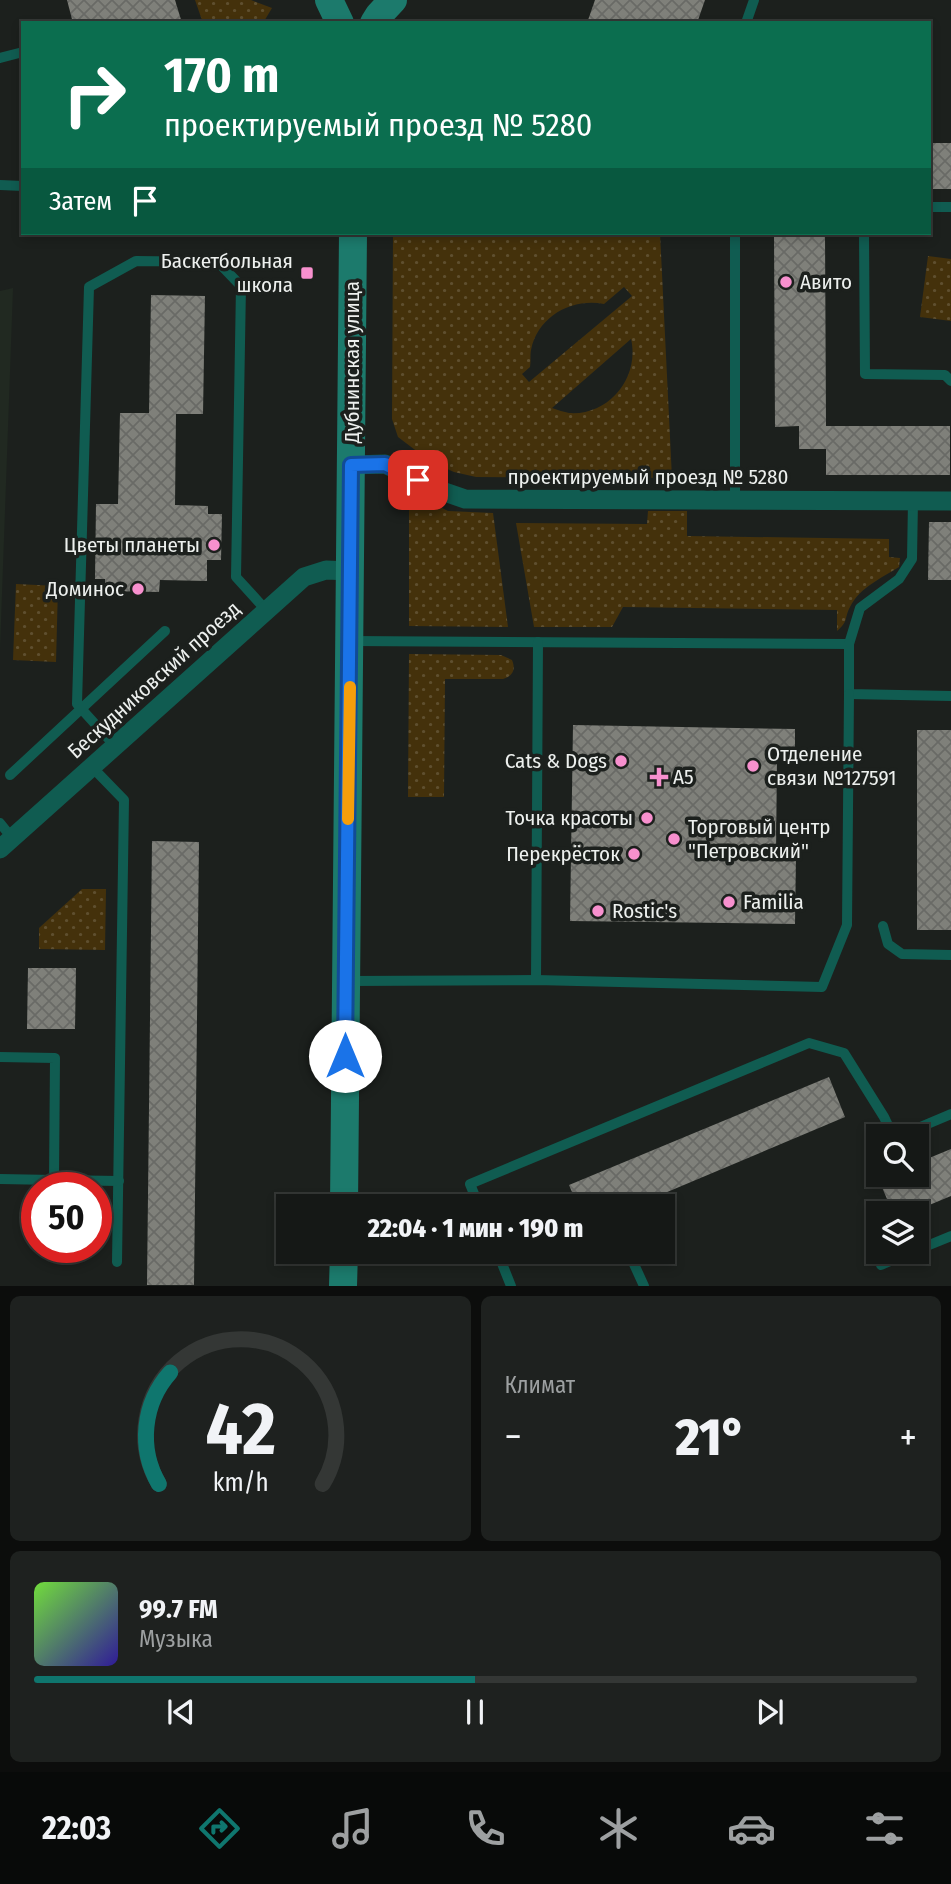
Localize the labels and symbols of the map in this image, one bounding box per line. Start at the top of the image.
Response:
place label: Баскетбольная школа [161,248,293,298]
marker: Баскетбольная школа [299,265,315,281]
place label: Авито [800,269,852,295]
marker: Авито [778,274,794,290]
street label: Дубнинская улица [339,281,365,444]
pin [388,450,448,510]
street label: проектируемый проезд № 5280 [507,464,789,490]
place label: Цветы планеты [64,532,200,558]
marker: Цветы планеты [206,537,222,553]
place label: Доминос [45,576,124,602]
marker: Доминос [130,581,146,597]
street label: Бескудниковский проезд [62,596,246,764]
place label: Отделение связи №127591 [767,741,896,791]
place label: Cats & Dogs [505,748,607,774]
marker: Cats & Dogs [613,753,629,769]
marker: Отделение связи №127591 [745,758,761,774]
place label: А5 [673,764,694,790]
marker: А5 [651,769,667,785]
place label: Точка красоты [505,805,633,831]
marker: Точка красоты [639,810,655,826]
place label: Торговый центр "Петровский" [688,814,830,864]
marker: Торговый центр "Петровский" [666,831,682,847]
place label: Перекрёсток [506,841,620,867]
marker: Перекрёсток [626,846,642,862]
place label: Familia [743,889,804,915]
marker: Familia [721,894,737,910]
place label: Rostic's [612,898,677,924]
marker: Rostic's [590,903,606,919]
position arrow [308,1019,382,1093]
speed limit sign: 50 [21,1172,112,1263]

